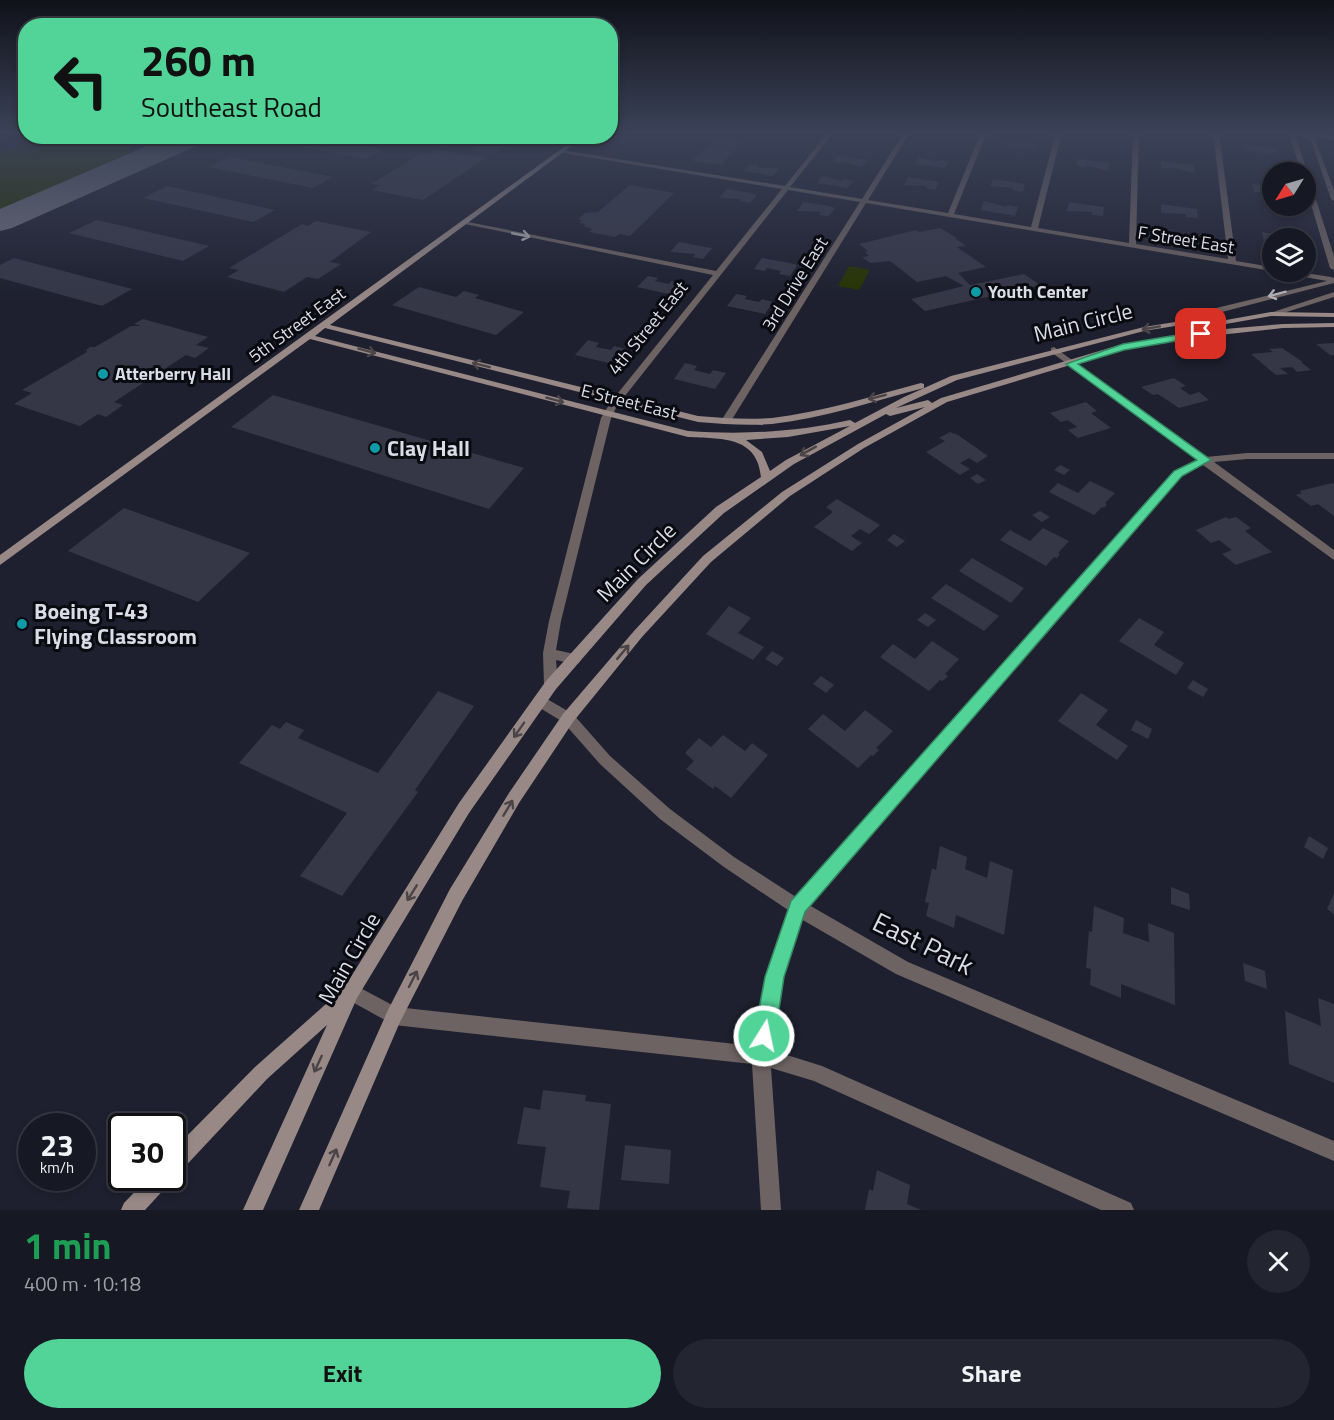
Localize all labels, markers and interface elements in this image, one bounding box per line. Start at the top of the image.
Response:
text: 260 m [141,28,256,92]
icon: left [42,42,120,120]
text: Southeast Road [141,86,322,127]
north arrow [1262,162,1316,216]
map controls [1262,162,1316,282]
street label: F Street East [1136,219,1237,261]
button: layers [1262,228,1316,282]
one-way arrow [510,230,530,241]
street label: 3rd Drive East [755,231,835,336]
street label: 4th Street East [601,274,694,381]
place label: Youth Center [988,278,1088,305]
street label: 5th Street East [243,280,351,369]
marker: Youth Center [969,285,983,299]
one-way arrow [1268,289,1287,300]
street label: Main Circle [1030,293,1136,351]
pin [1175,308,1226,359]
icon: arrive [1184,317,1217,350]
one-way arrow [1142,322,1161,333]
one-way arrow [357,346,376,358]
one-way arrow [472,359,491,370]
place label: Atterberry Hall [115,360,231,387]
marker: Atterberry Hall [96,367,110,381]
street label: E Street East [578,377,681,427]
one-way arrow [868,391,887,403]
one-way arrow [545,395,564,407]
place label: Clay Hall [387,431,470,465]
marker: Clay Hall [368,441,382,455]
one-way arrow [800,445,817,457]
street label: Main Circle [588,514,684,610]
place label: Boeing T-43 Flying Classroom [34,594,197,653]
marker: Boeing T-43 Flying Classroom [15,617,29,631]
one-way arrow [616,645,630,660]
one-way arrow [513,722,525,738]
one-way arrow [502,800,514,817]
one-way arrow [405,884,417,901]
street label: East Park [866,901,981,985]
street label: Main Circle [309,906,389,1010]
one-way arrow [408,970,419,988]
position arrow [732,1004,796,1068]
one-way arrow [311,1054,323,1072]
speed limit sign: 30 [108,1113,186,1191]
text: 23 [40,1122,74,1168]
one-way arrow [328,1148,339,1166]
text: km/h [40,1156,74,1179]
text: 1 min [24,1218,111,1273]
button: close [1247,1230,1310,1293]
text: 400 m · 10:18 [24,1268,141,1299]
button: Exit [24,1339,661,1408]
button: Share [673,1339,1310,1408]

